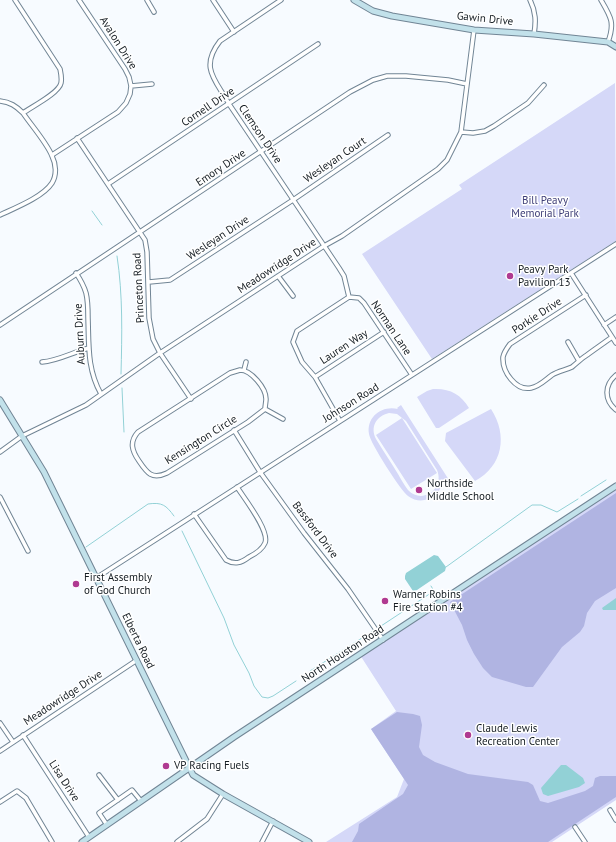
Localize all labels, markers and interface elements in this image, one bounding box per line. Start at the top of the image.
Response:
street label: Gawin Drive [456,9,514,29]
street label: Avalon Drive [97,14,139,72]
street label: Cornell Drive [179,84,237,130]
street label: Clemson Drive [235,102,285,166]
street label: Wesleyan Court [301,134,369,186]
street label: Emory Drive [194,147,248,189]
park label: Bill Peavy Memorial Park [511,194,579,220]
street label: Wesleyan Drive [184,213,252,263]
street label: Meadowridge Drive [235,236,319,296]
street label: Princeton Road [131,252,147,324]
place label: Peavy Park Pavilion 13 [518,263,570,289]
marker: Peavy Park Pavilion 13 [505,271,515,281]
street label: Porkie Drive [510,295,564,337]
street label: Norman Lane [368,298,414,358]
street label: Auburn Drive [72,303,88,365]
street label: Lauren Way [318,327,370,367]
street label: Johnson Road [320,380,382,426]
street label: Kensington Circle [163,413,239,467]
place label: Northside Middle School [427,477,494,503]
marker: Northside Middle School [414,485,424,495]
street label: Bassford Drive [289,499,341,561]
place label: First Assembly of God Church [84,571,152,597]
marker: First Assembly of God Church [71,579,81,589]
place label: Warner Robins Fire Station #4 [393,588,462,614]
marker: Warner Robins Fire Station #4 [380,596,390,606]
street label: Elberta Road [119,611,157,671]
street label: North Houston Road [299,622,387,686]
street label: Meadowridge Drive [21,668,105,728]
place label: Claude Lewis Recreation Center [476,722,559,748]
marker: Claude Lewis Recreation Center [463,730,473,740]
street label: Lisa Drive [46,758,82,804]
place label: VP Racing Fuels [174,759,249,773]
marker: VP Racing Fuels [161,761,171,771]

